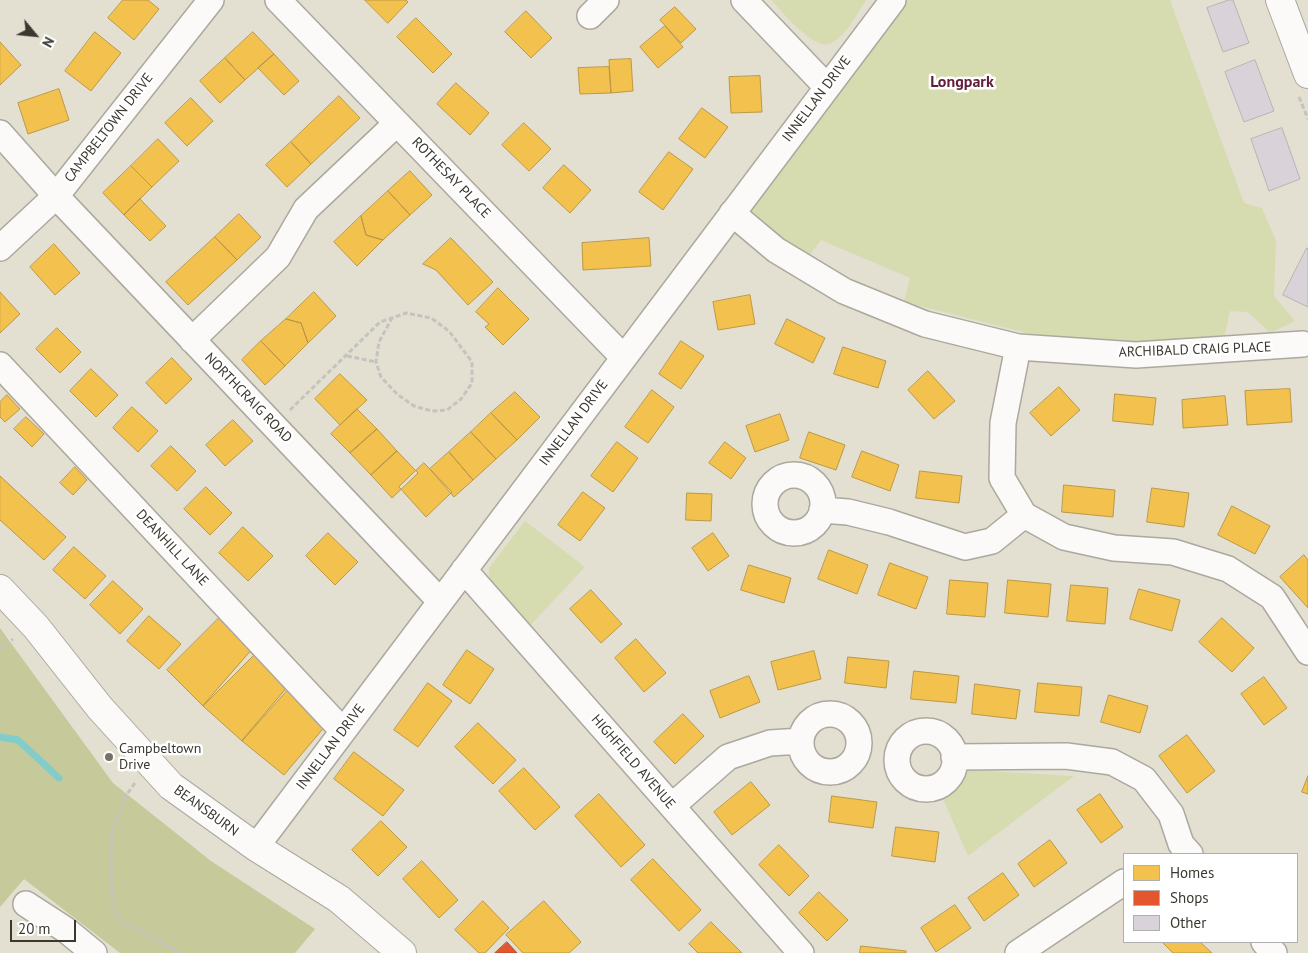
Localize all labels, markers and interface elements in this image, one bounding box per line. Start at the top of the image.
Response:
north arrow [10,10,60,60]
text: N [38,34,58,50]
street label: INNELLAN DRIVE [779,53,855,145]
street label: CAMPBELTOWN DRIVE [61,70,157,186]
district label: Longpark [930,72,994,92]
street label: ROTHESAY PLACE [408,134,494,222]
street label: ARCHIBALD CRAIG PLACE [1118,339,1272,361]
street label: NORTHCRAIG ROAD [201,350,295,446]
street label: INNELLAN DRIVE [536,377,612,469]
street label: DEANHILL LANE [132,506,212,590]
street label: INNELLAN DRIVE [293,701,369,793]
street label: HIGHFIELD AVENUE [587,711,679,813]
place label: Campbeltown Drive [119,741,201,774]
marker: Campbeltown Drive [103,751,115,763]
street label: BEANSBURN [170,782,242,840]
legend [1123,853,1298,943]
text: Homes [1170,863,1214,882]
text: Shops [1170,888,1209,907]
scale bar [12,910,79,942]
text: Other [1170,913,1206,932]
text: 20 m [18,919,51,938]

